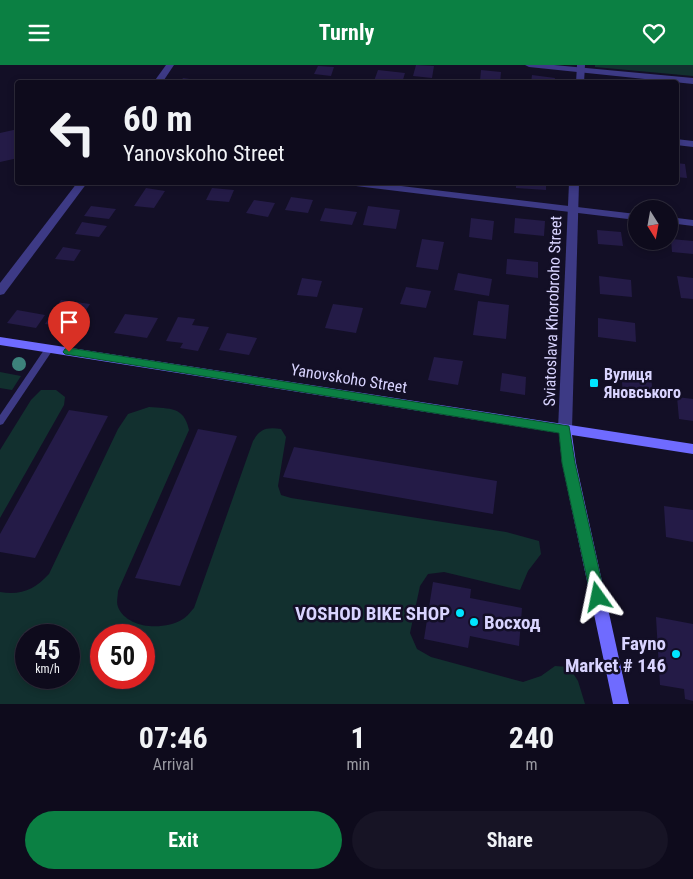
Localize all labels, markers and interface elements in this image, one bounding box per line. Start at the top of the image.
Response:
icon: menu [25,19,53,47]
icon: heart [640,19,668,47]
text: Turnly [319,20,374,45]
text: 60 m [123,99,192,140]
icon: left [40,100,105,165]
text: Yanovskoho Street [123,141,285,166]
north arrow [628,200,678,250]
map controls [628,200,678,250]
street label: Sviatoslava Khorobroho Street [540,215,565,407]
pin [48,301,90,352]
icon: arrive [55,308,83,336]
street label: Yanovskoho Street [289,360,409,397]
place label: Вулиця Яновського [603,365,681,402]
marker: Вулиця Яновського [588,377,600,389]
position arrow [571,570,623,622]
place label: VOSHOD BIKE SHOP [295,602,450,625]
marker: VOSHOD BIKE SHOP [454,607,466,619]
place label: Восход [484,611,541,634]
marker: Восход [468,616,480,628]
speed limit sign: 50 [90,624,155,689]
place label: Fayno Market # 146 [565,632,666,677]
text: 45 [35,636,60,665]
marker: Fayno Market # 146 [670,648,682,660]
text: km/h [35,662,60,676]
text: 07:46 [139,720,208,755]
text: 1 [351,720,366,755]
text: 240 [509,720,554,755]
text: Arrival [153,755,194,774]
text: min [346,755,370,774]
text: m [525,755,537,774]
button: Exit [25,811,342,869]
button: Share [352,811,668,869]

